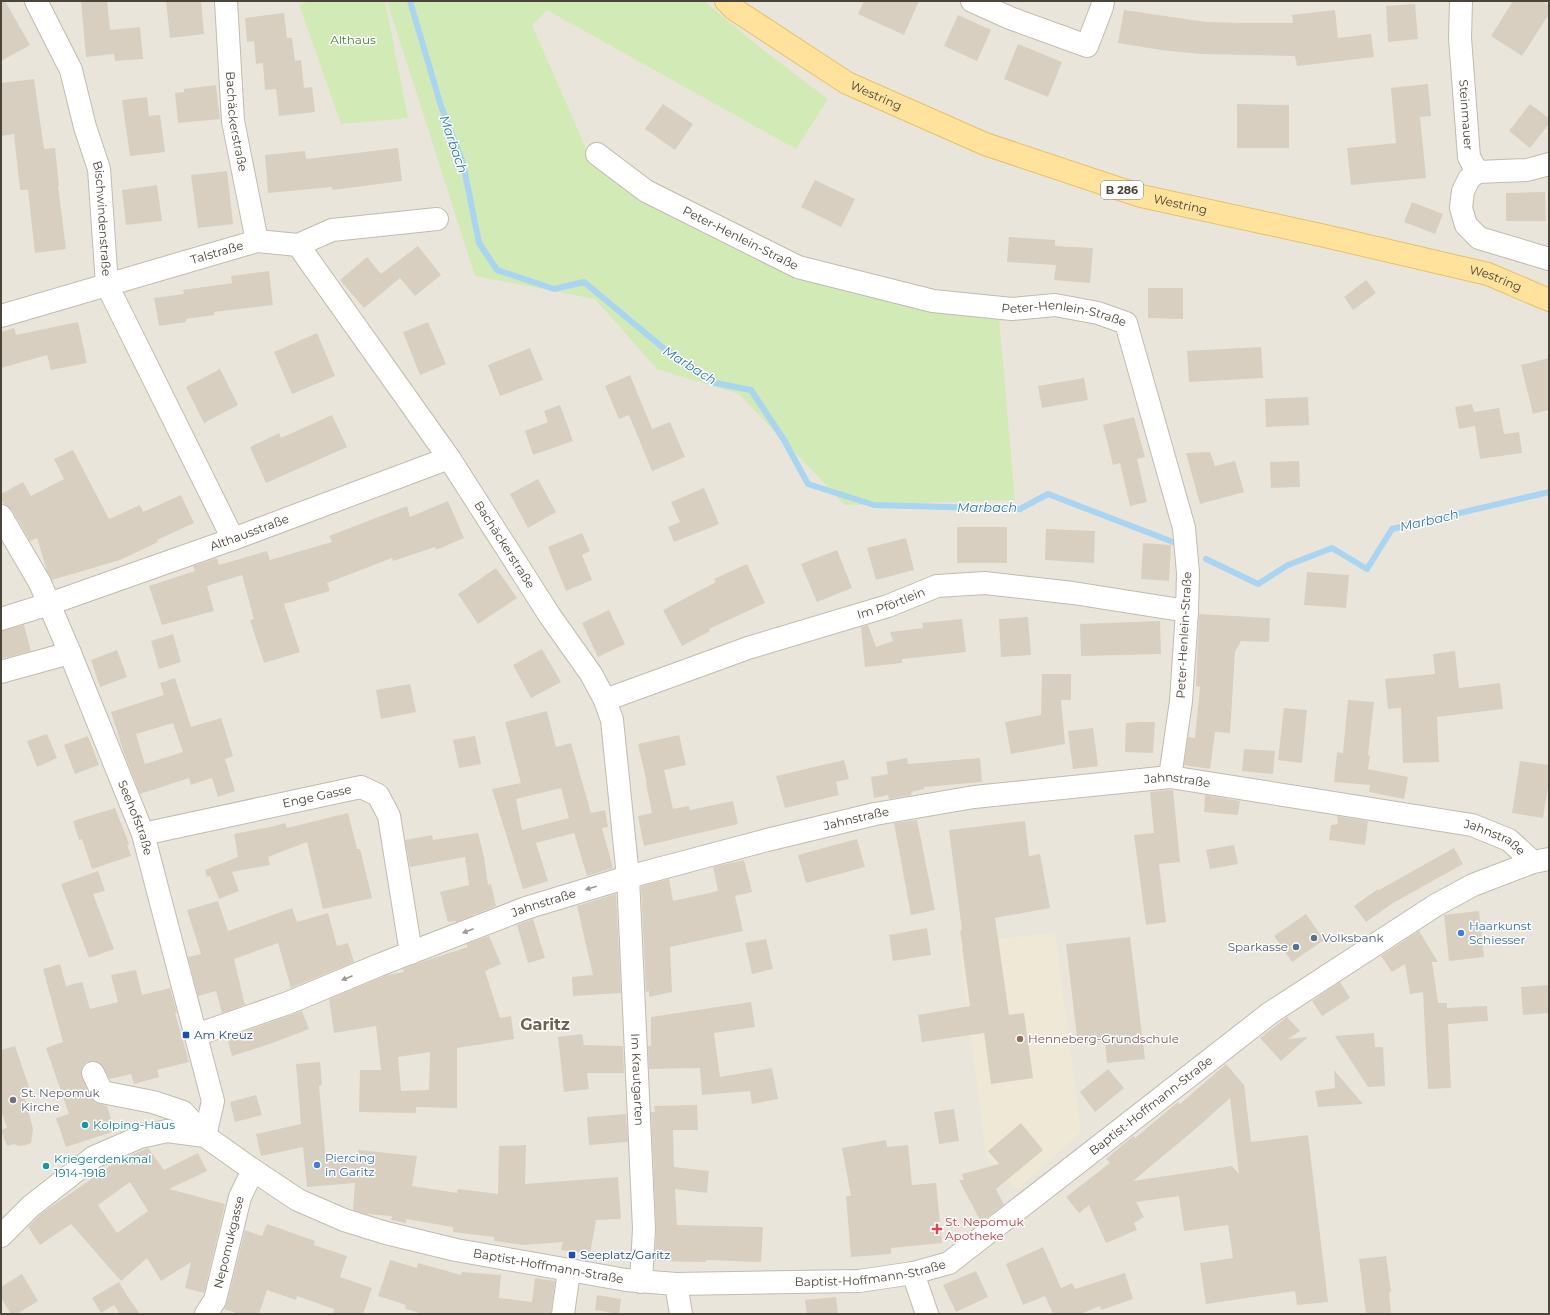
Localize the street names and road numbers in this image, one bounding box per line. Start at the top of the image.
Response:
street label: Bachäckerstraße [223,71,251,173]
street label: Westring [848,77,904,113]
street label: Steinmauer [1456,79,1476,151]
street label: Bischwindenstraße [90,159,114,277]
road number: B 286 [1101,181,1143,199]
street label: Westring [1152,191,1209,217]
street label: Peter-Henlein-Straße [680,203,801,273]
street label: Talstraße [189,237,245,267]
street label: Westring [1468,262,1524,295]
street label: Peter-Henlein-Straße [1001,297,1129,330]
street label: Bachäckerstraße [471,498,538,591]
street label: Althausstraße [208,511,291,554]
street label: Peter-Henlein-Straße [1173,571,1194,699]
street label: Im Pförtlein [855,584,927,622]
street label: Jahnstraße [1142,769,1211,790]
street label: Seehofstraße [115,778,156,857]
street label: Enge Gasse [281,781,353,811]
street label: Jahnstraße [821,804,890,833]
street label: Jahnstraße [1462,816,1528,858]
street label: Jahnstraße [508,885,578,920]
street label: Im Krautgarten [628,1033,647,1126]
street label: Baptist-Hoffmann-Straße [1086,1053,1215,1158]
street label: Nepomukgasse [210,1194,247,1290]
street label: Baptist-Hoffmann-Straße [472,1245,625,1286]
street label: Baptist-Hoffmann-Straße [795,1256,947,1289]

